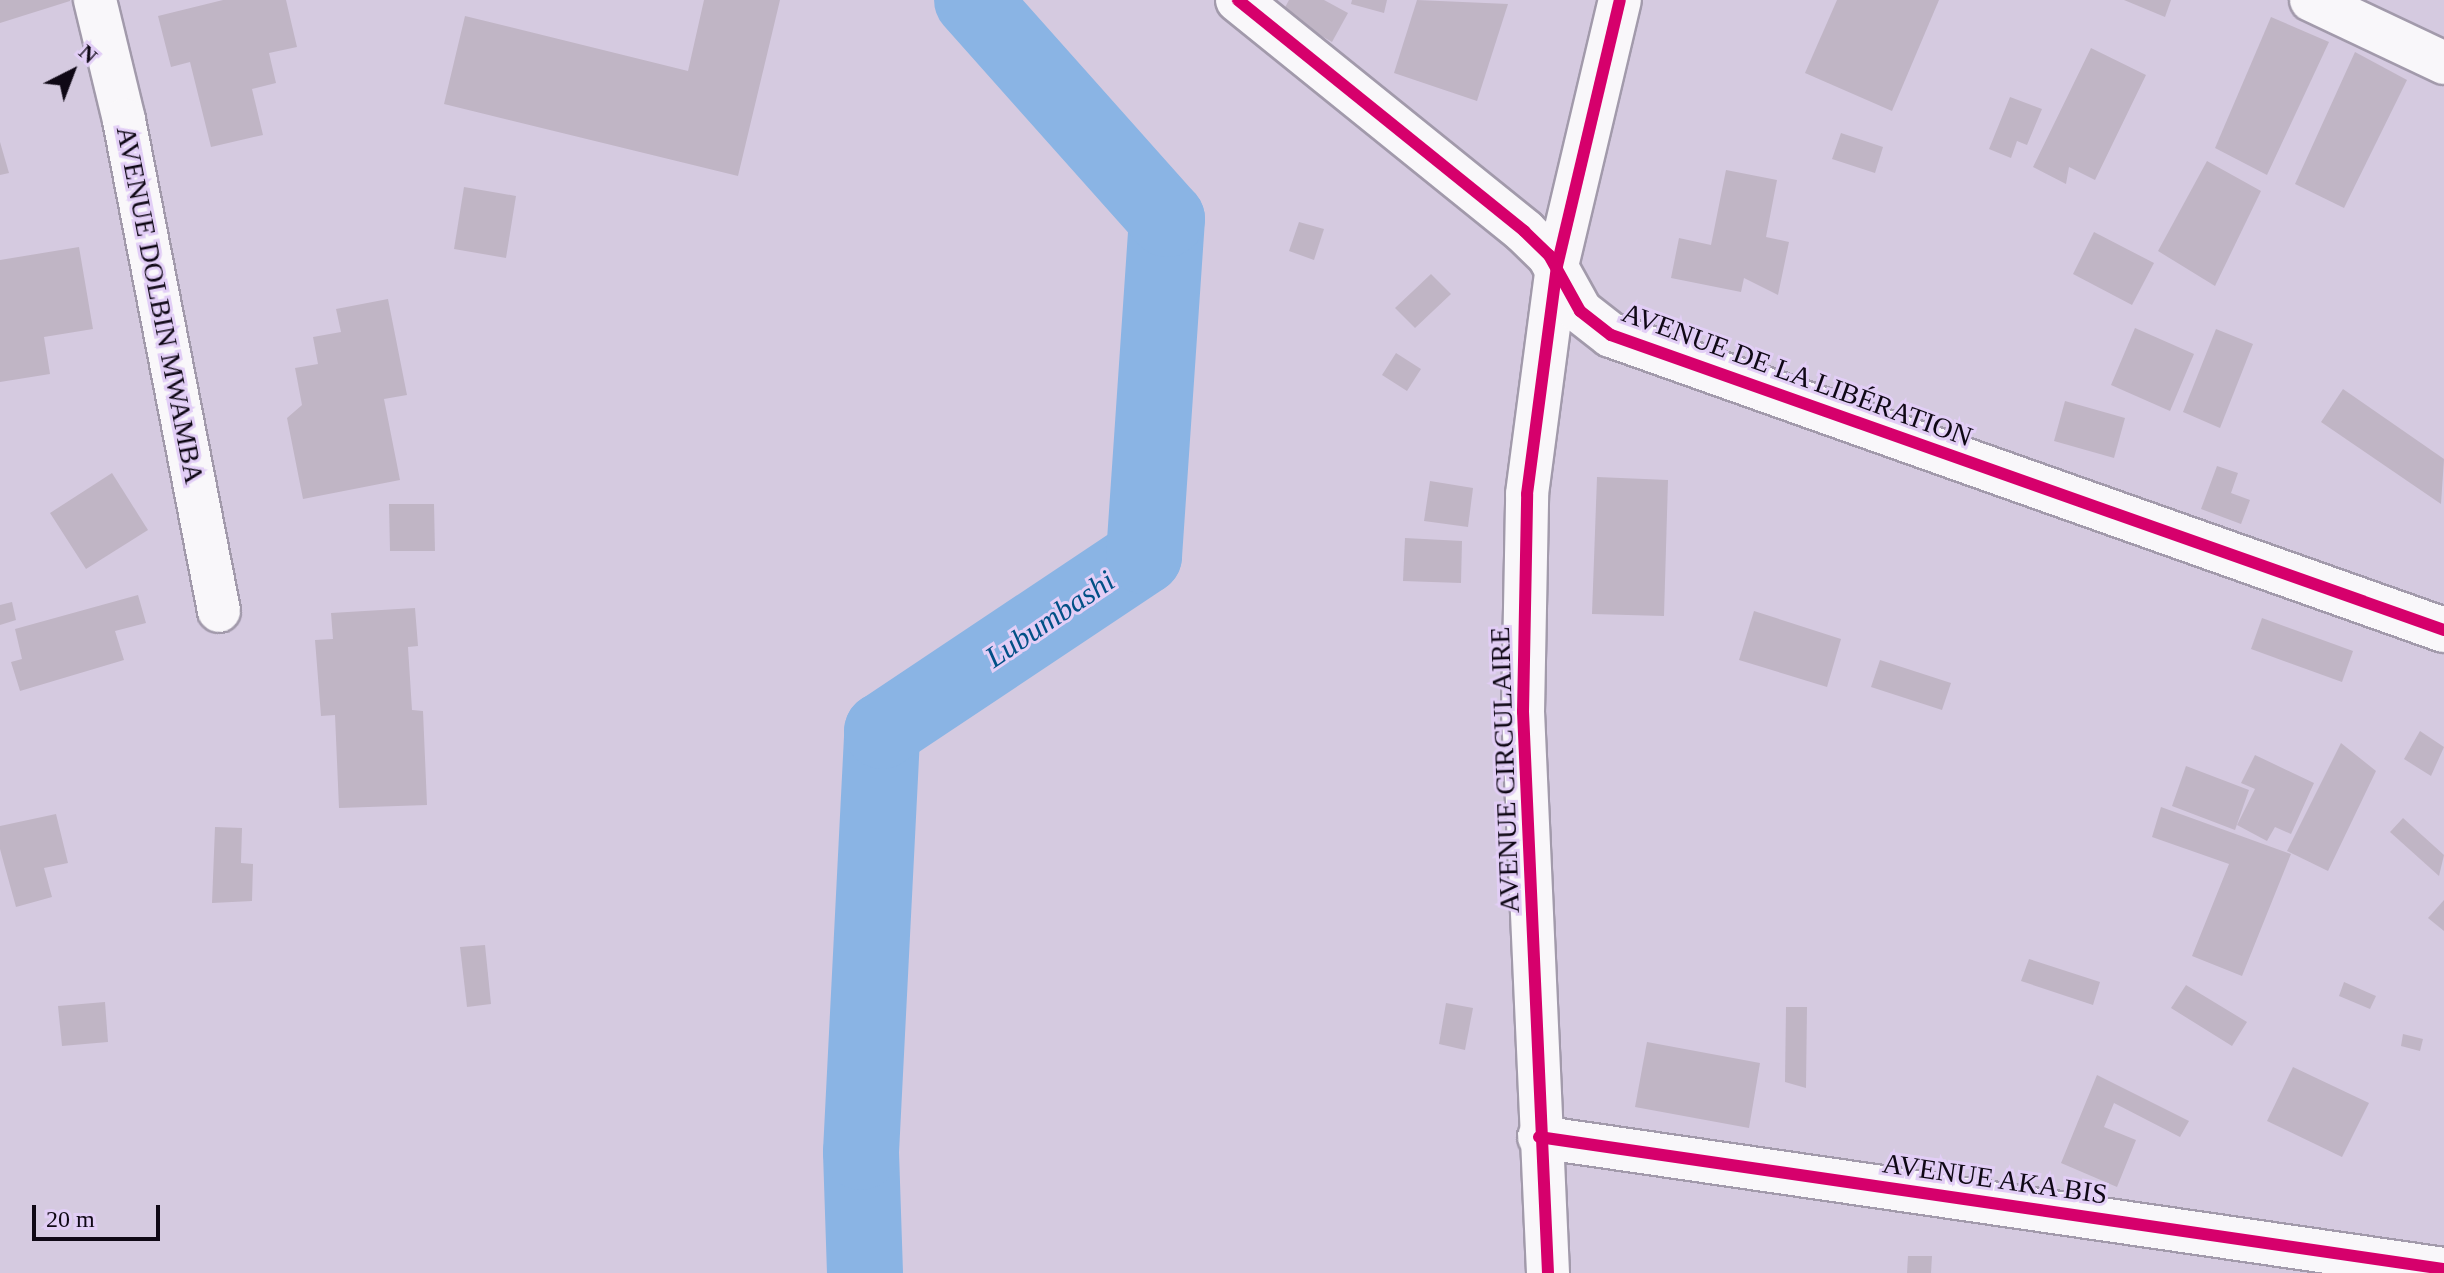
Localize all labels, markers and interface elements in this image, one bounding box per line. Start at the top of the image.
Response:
north arrow [32,32,112,112]
text: N [74,39,103,68]
street label: AVENUE DOLBIN MWAMBA [109,123,211,487]
street label: AVENUE DE LA LIBÉRATION [1616,296,1978,454]
water label: Lubumbashi [978,563,1122,675]
street label: AVENUE CIRCULAIRE [1483,626,1527,914]
street label: AVENUE AKA BIS [1879,1146,2111,1212]
scale bar [36,1189,164,1239]
text: 20 m [46,1206,95,1232]

